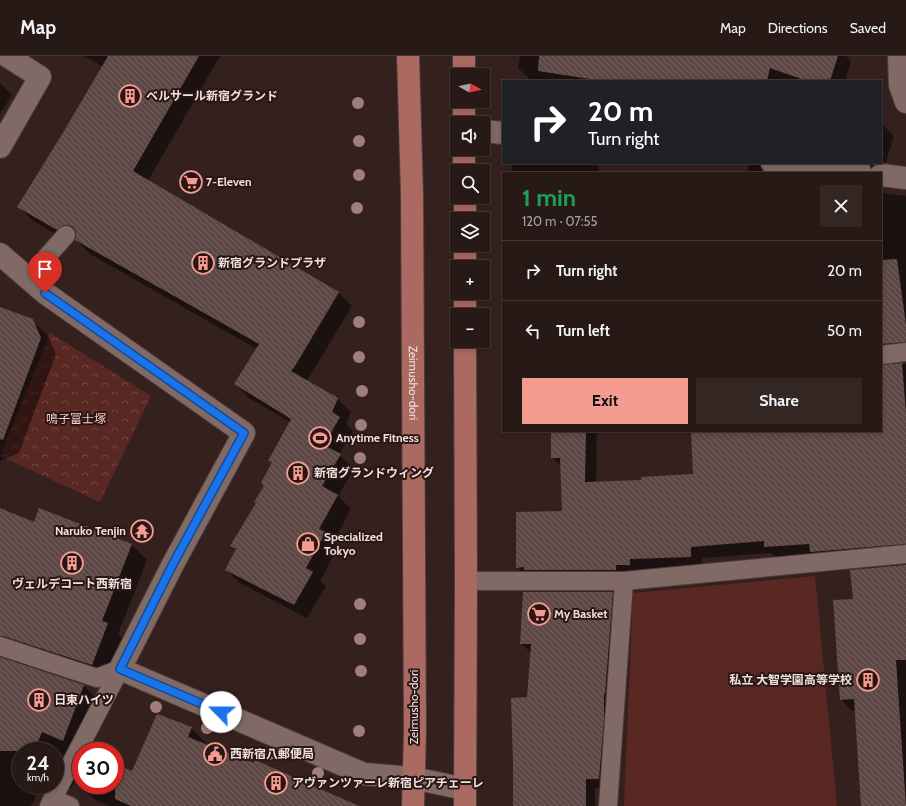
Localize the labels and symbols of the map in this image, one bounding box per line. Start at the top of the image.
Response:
north arrow [450,68,490,108]
building icon: ベルサール新宿グランド [117,83,143,109]
place label: ベルサール新宿グランド [146,88,278,103]
supermarket icon: 7-Eleven [178,169,204,195]
place label: 7-Eleven [206,174,252,189]
building icon: 新宿グランドプラザ [190,250,216,276]
pin [28,252,62,293]
place label: 新宿グランドプラザ [218,255,326,270]
street label: Zeimusho-dori [406,346,421,420]
park label: 鳴子富士塚 [46,411,106,426]
sports icon: Anytime Fitness [307,425,333,451]
place label: Anytime Fitness [336,430,419,445]
building icon: 新宿グランドウィング [285,460,311,486]
place label: 新宿グランドウィング [314,465,434,480]
temple icon: Naruko Tenjin [129,518,155,544]
place label: Naruko Tenjin [55,523,126,538]
place label: Specialized Tokyo [324,529,383,558]
shop icon: Specialized Tokyo [295,531,321,557]
building icon: ヴェルデコート西新宿 [59,550,85,576]
place label: ヴェルデコート西新宿 [12,576,132,591]
supermarket icon: My Basket [526,601,552,627]
place label: My Basket [554,606,607,621]
building icon: 私立 大智学園高等学校 [855,667,881,693]
street label: Zeimusho-dori [406,670,421,744]
place label: 私立 大智学園高等学校 [729,672,852,687]
building icon: 日東ハイツ [26,687,52,713]
position arrow [200,691,242,733]
place label: 日東ハイツ [54,692,114,707]
public building icon: 西新宿八郵便局 [202,741,228,767]
speed limit sign: 30 [72,742,124,794]
place label: 西新宿八郵便局 [230,746,314,761]
building icon: アヴァンツァーレ新宿ピアチェーレ [263,770,289,796]
place label: アヴァンツァーレ新宿ピアチェーレ [292,775,484,790]

